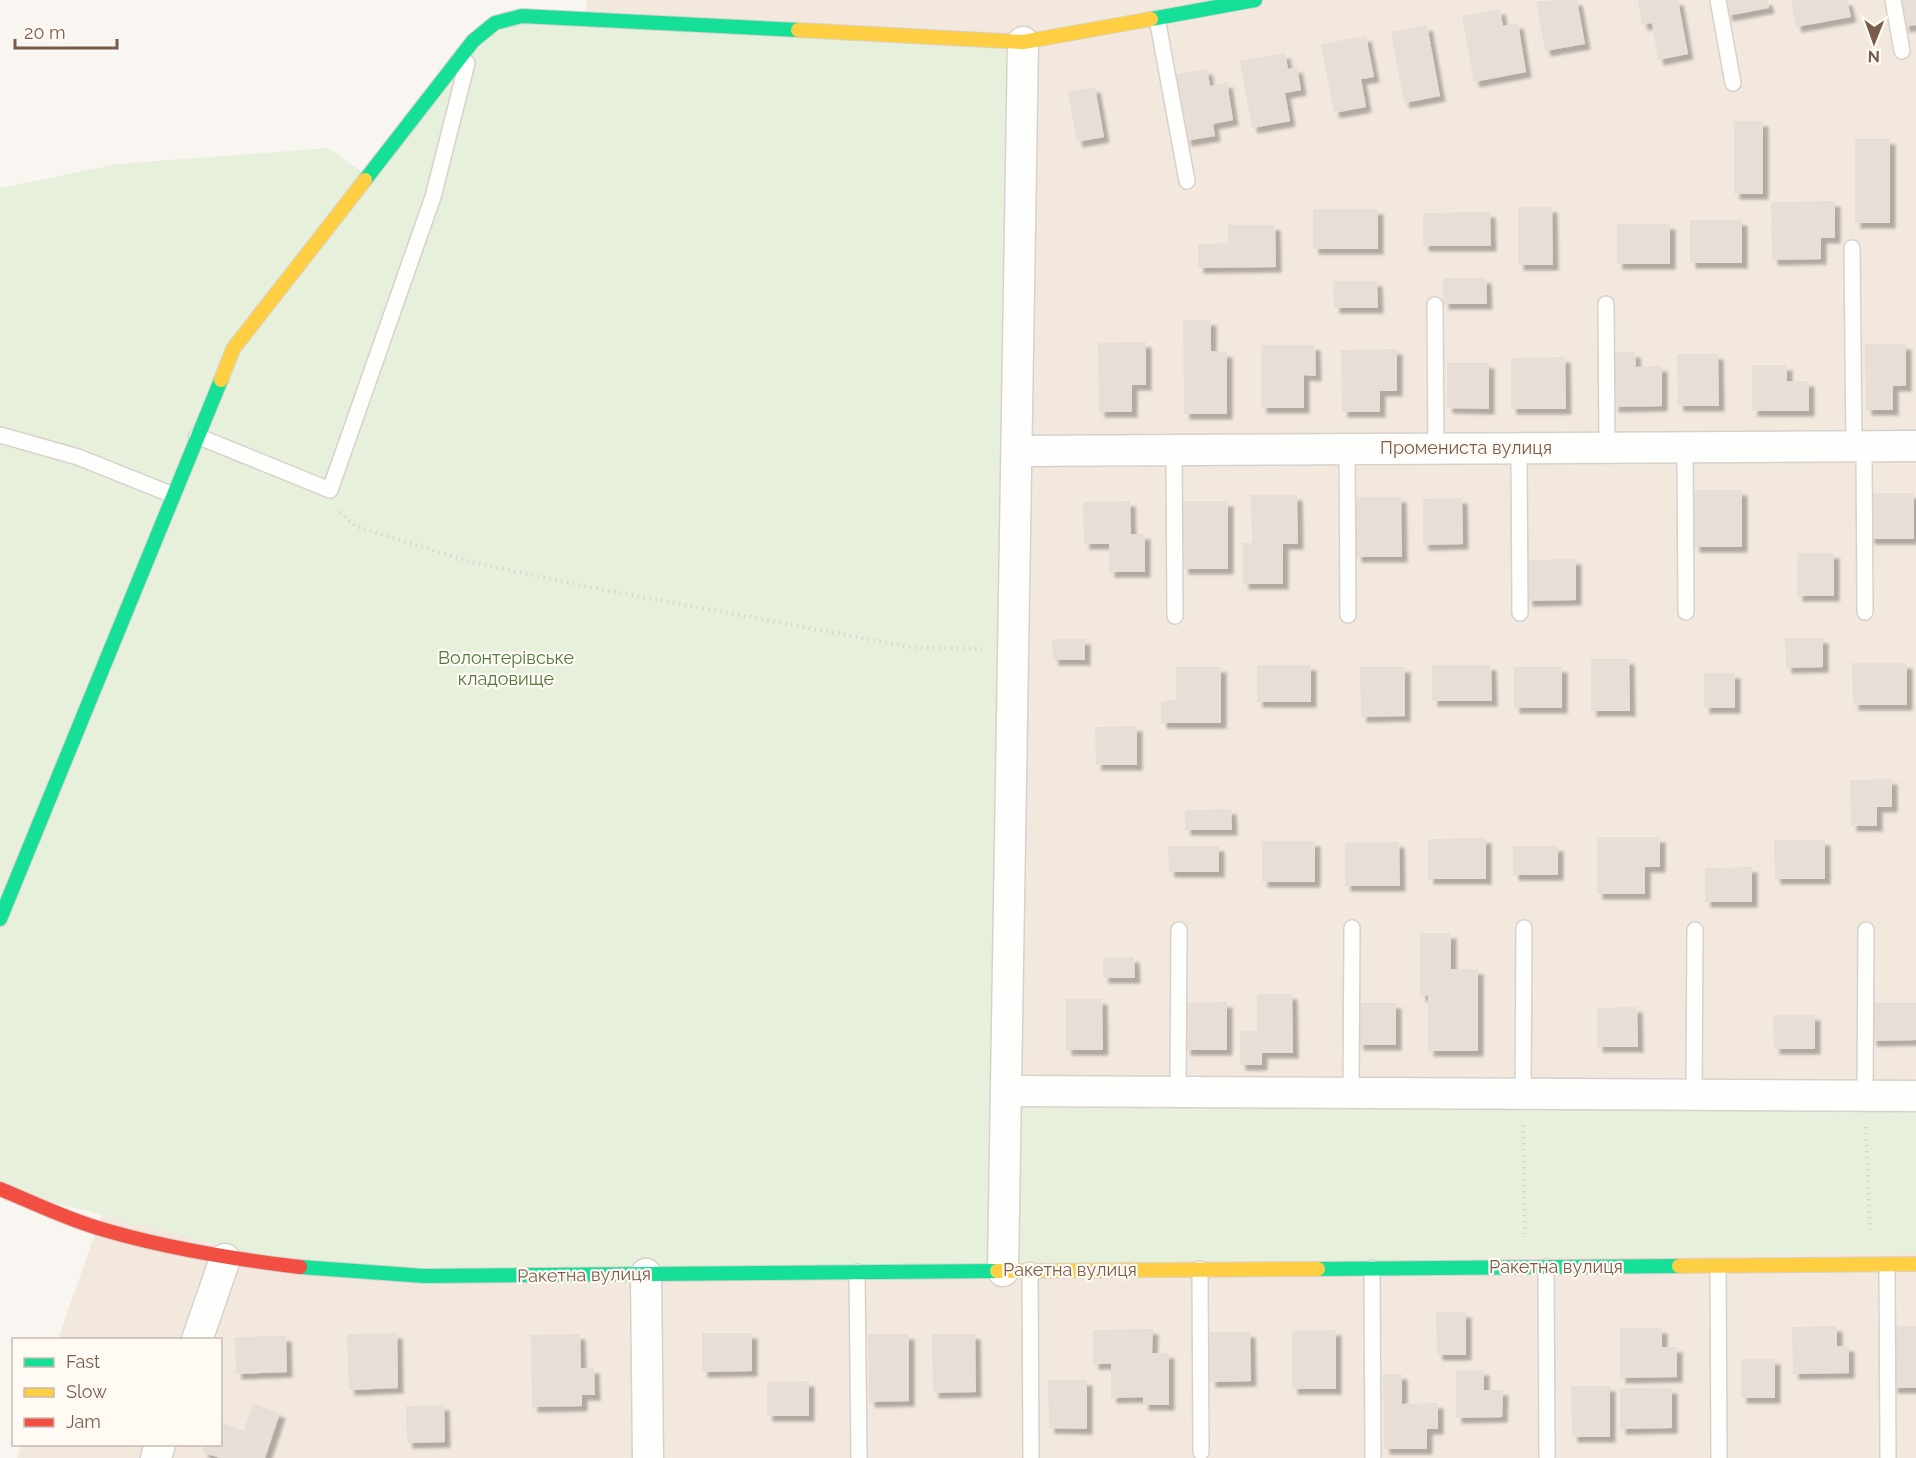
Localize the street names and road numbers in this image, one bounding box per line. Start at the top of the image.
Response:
street label: Промениста вулиця [1380,437,1552,458]
street label: Ракетна вулиця [1489,1256,1623,1277]
street label: Ракетна вулиця [1003,1259,1137,1280]
street label: Ракетна вулиця [517,1263,651,1286]

